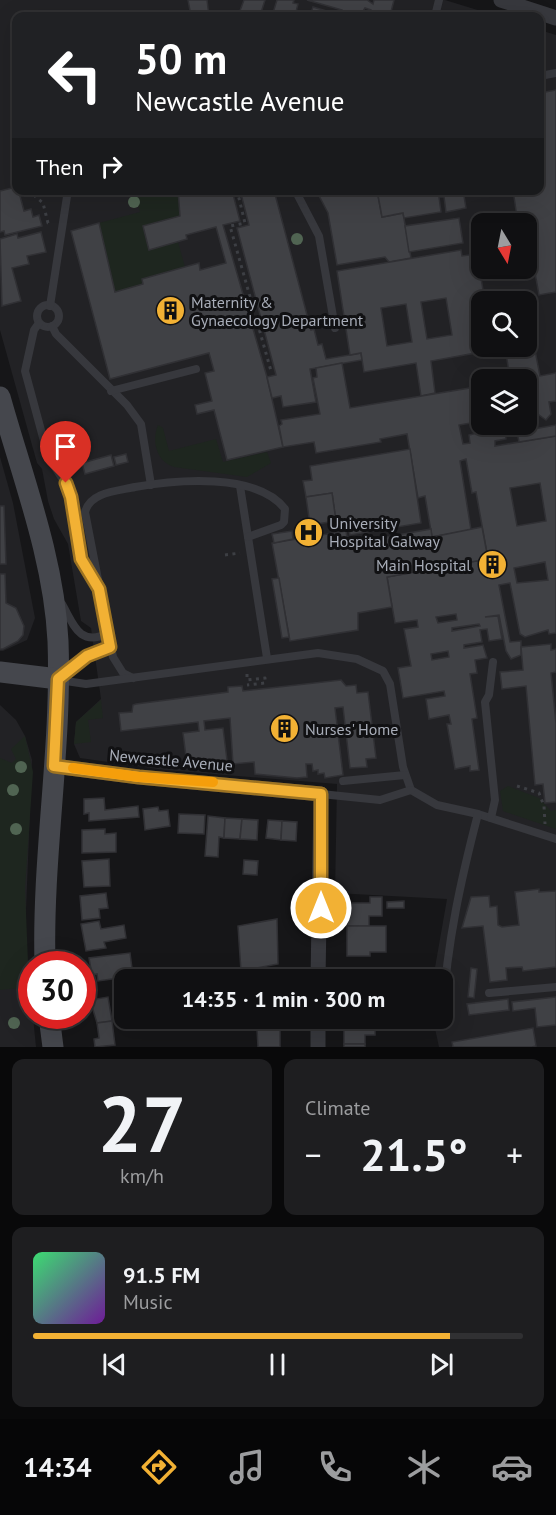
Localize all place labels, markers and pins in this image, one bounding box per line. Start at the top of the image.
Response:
place label: Maternity & Gynaecology Department [191,292,364,330]
building icon: Maternity & Gynaecology Department [154,295,186,327]
pin [40,421,91,483]
place label: University Hospital Galway [329,513,440,551]
hospital icon: University Hospital Galway [292,516,324,548]
building icon: Main Hospital [476,549,508,581]
place label: Main Hospital [376,555,471,575]
building icon: Nurses' Home [268,713,300,745]
place label: Nurses' Home [305,719,398,739]

